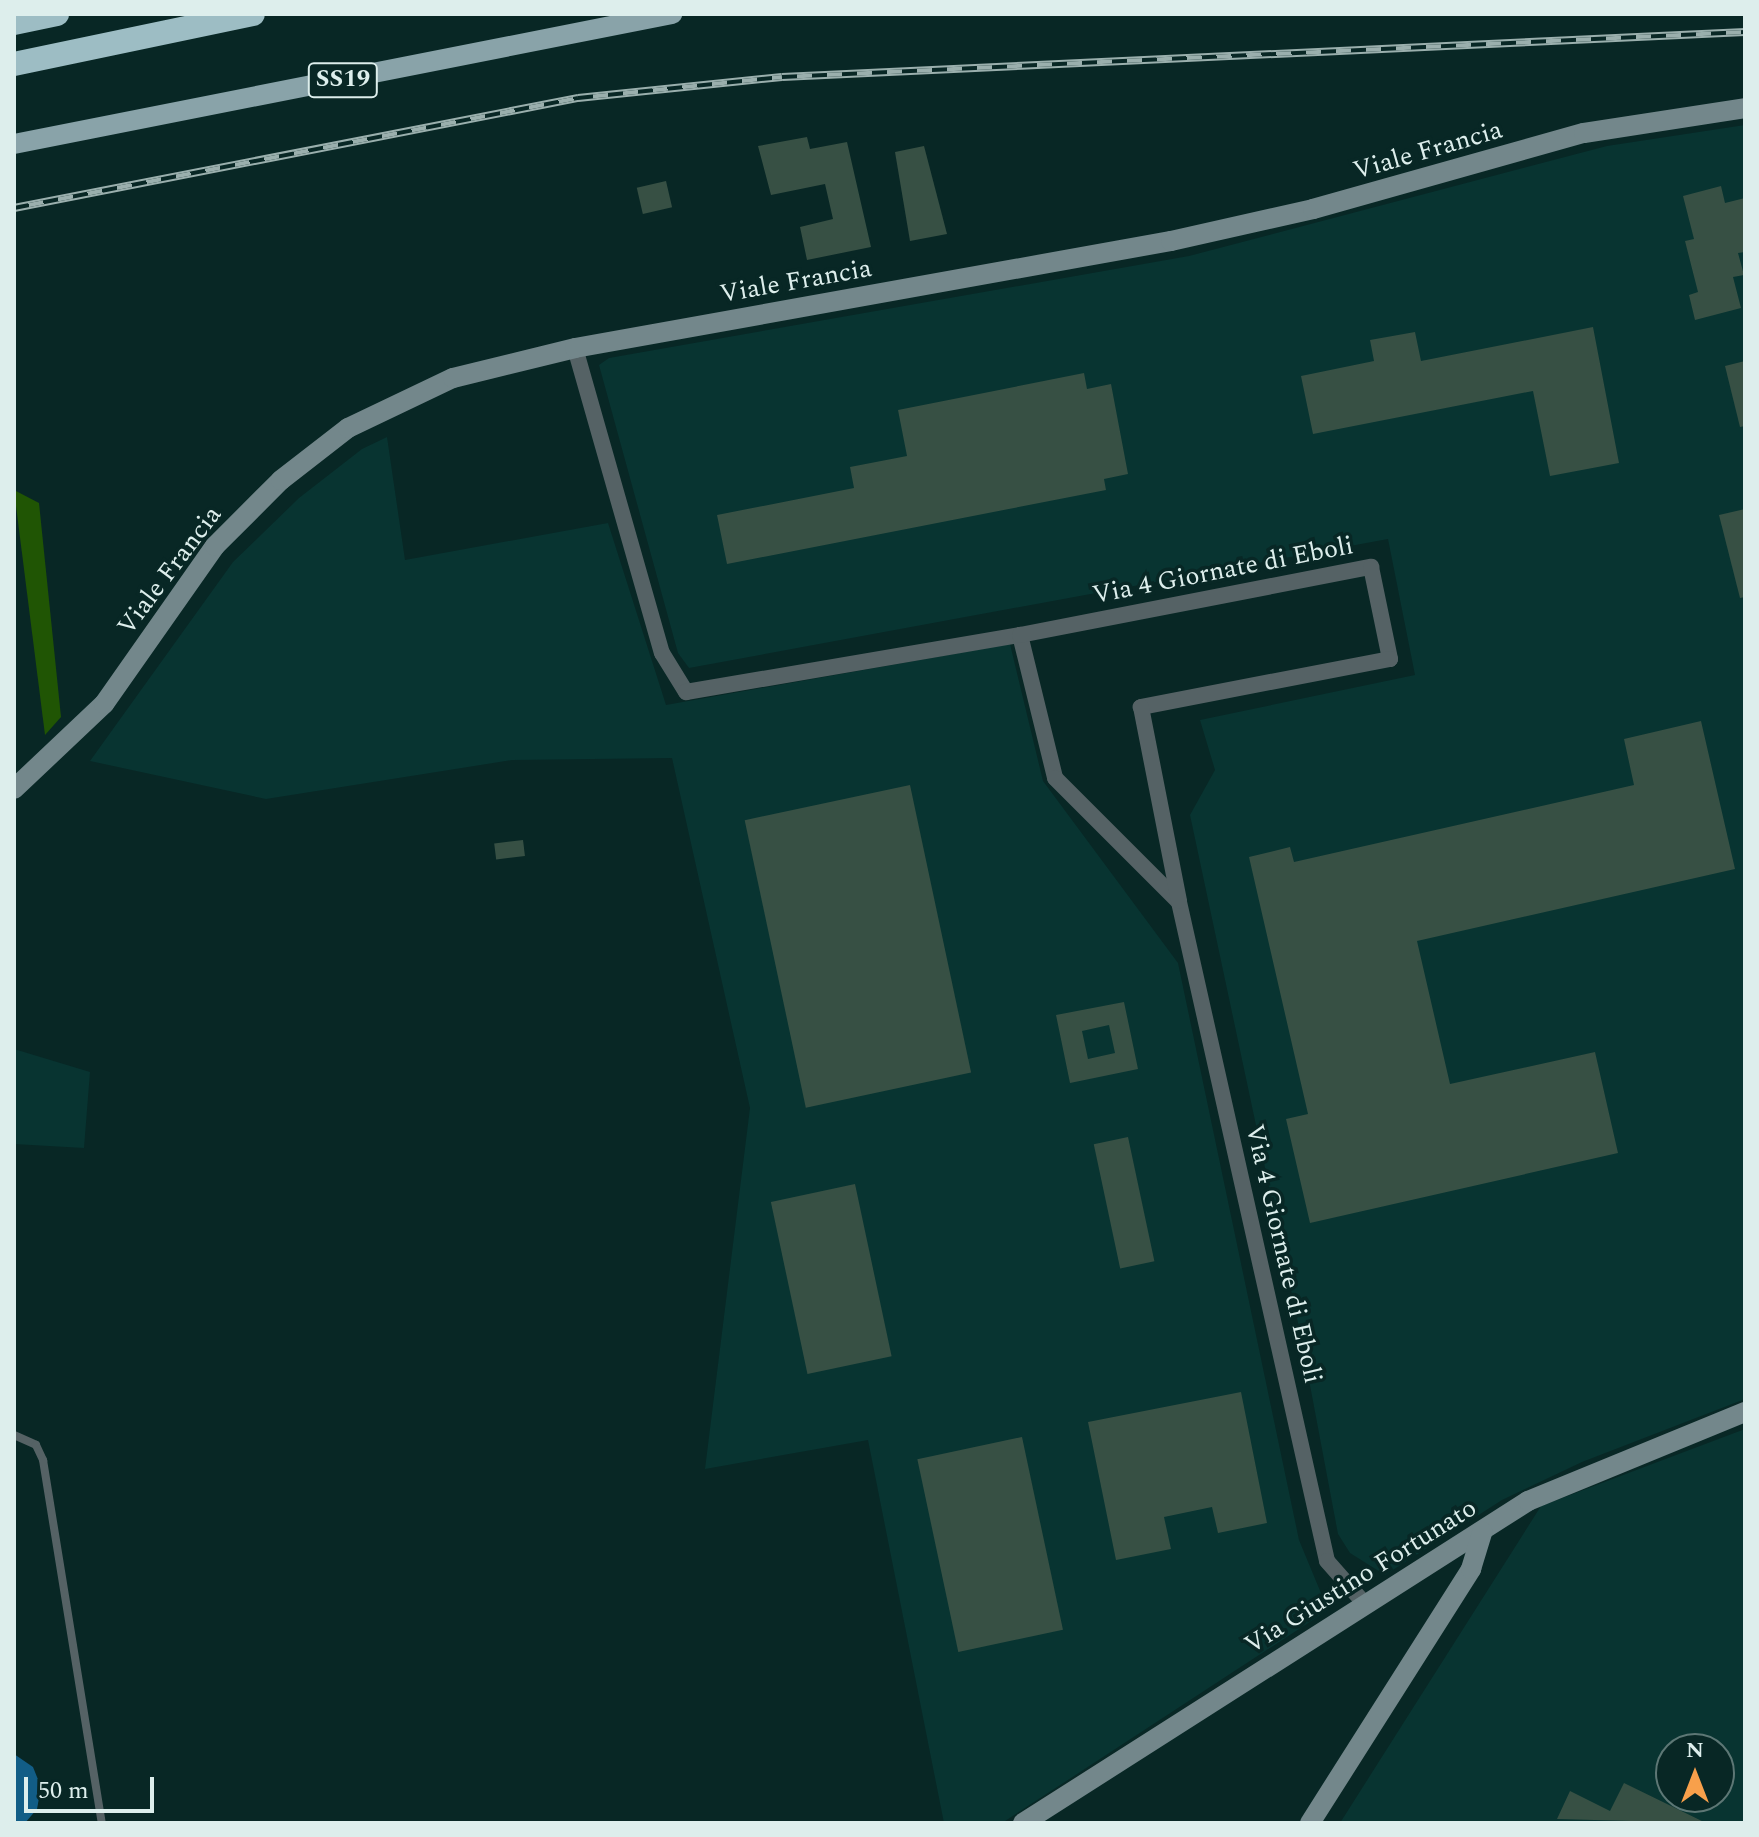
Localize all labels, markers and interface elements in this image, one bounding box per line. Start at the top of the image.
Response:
road number: SS19 [307,60,379,100]
street label: Viale Francia [1350,115,1506,187]
street label: Viale Francia [718,253,874,311]
street label: Viale Francia [111,500,229,642]
street label: Via 4 Giornate di Eboli [1090,530,1356,612]
street label: Via 4 Giornate di Eboli [1238,1121,1328,1387]
street label: Via Giustino Fortunato [1239,1493,1483,1661]
north arrow [1655,1733,1735,1813]
text: N [1686,1734,1704,1767]
scale bar [28,1761,158,1811]
text: 50 m [38,1773,89,1809]

